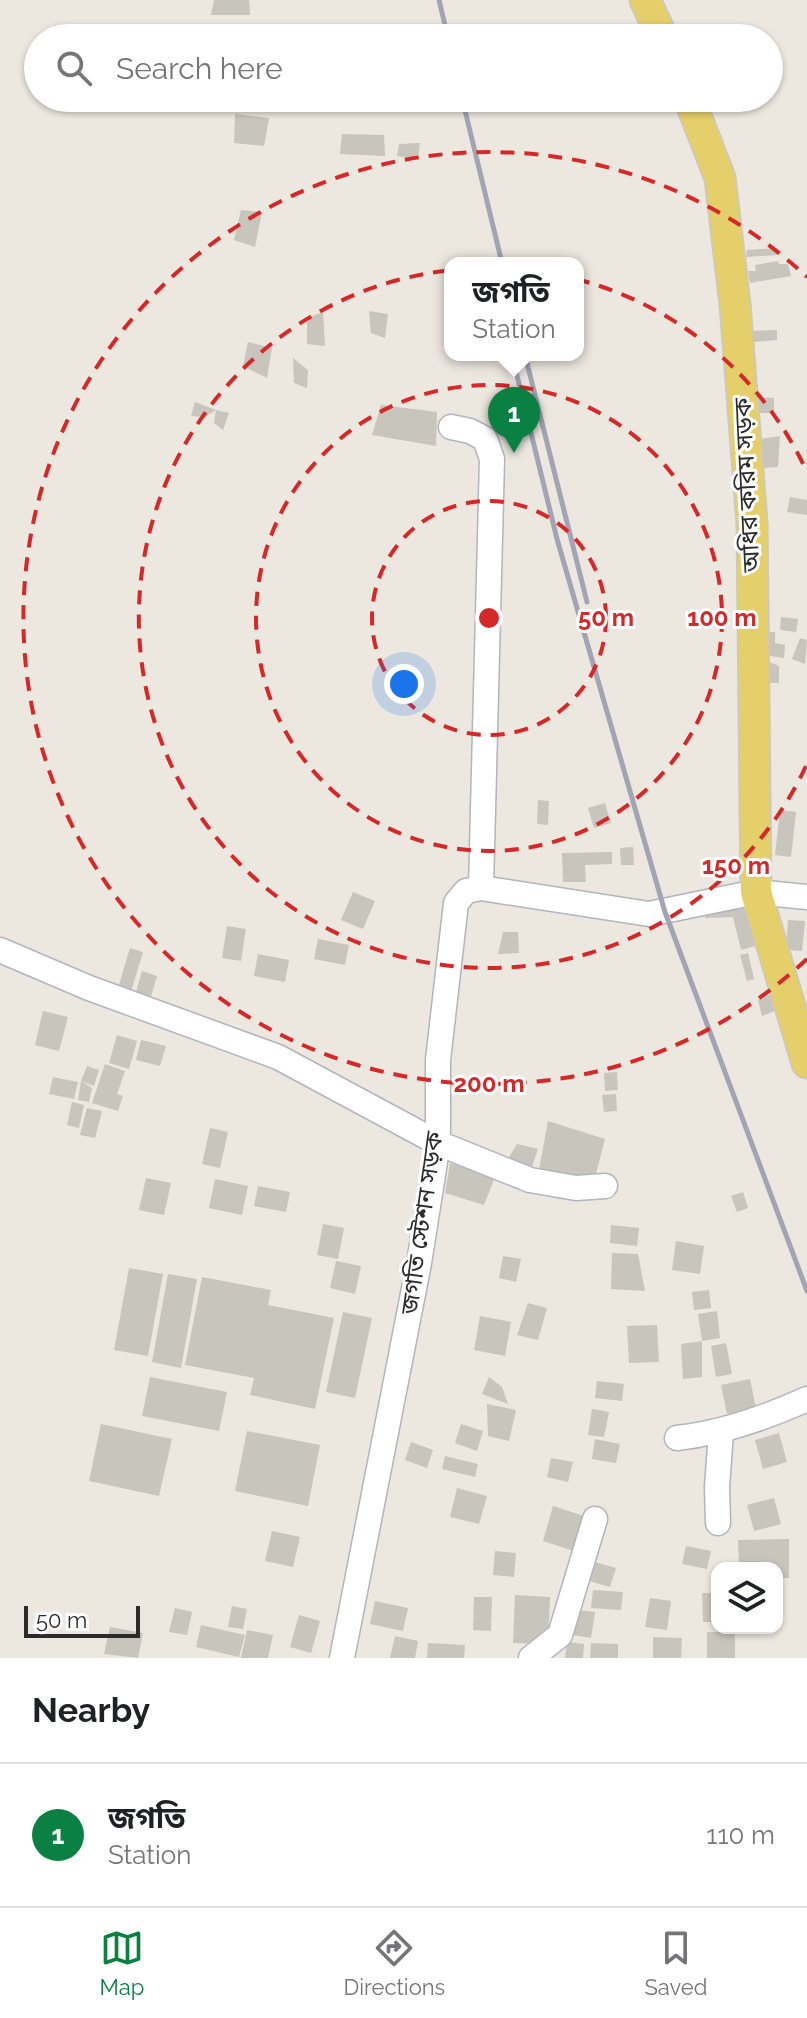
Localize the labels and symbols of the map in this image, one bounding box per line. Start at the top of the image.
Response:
pin: 1 [488,387,540,453]
street label: অধির করিম সড়ক [727,396,766,574]
text: 50 m [578,603,634,632]
text: 100 m [687,603,757,632]
centre of rings [475,604,503,632]
your location [384,664,424,704]
text: 150 m [702,851,770,880]
text: 200 m [453,1069,525,1098]
street label: জগতি স্টেশন সড়ক [394,1129,449,1317]
scale bar [24,1602,140,1638]

